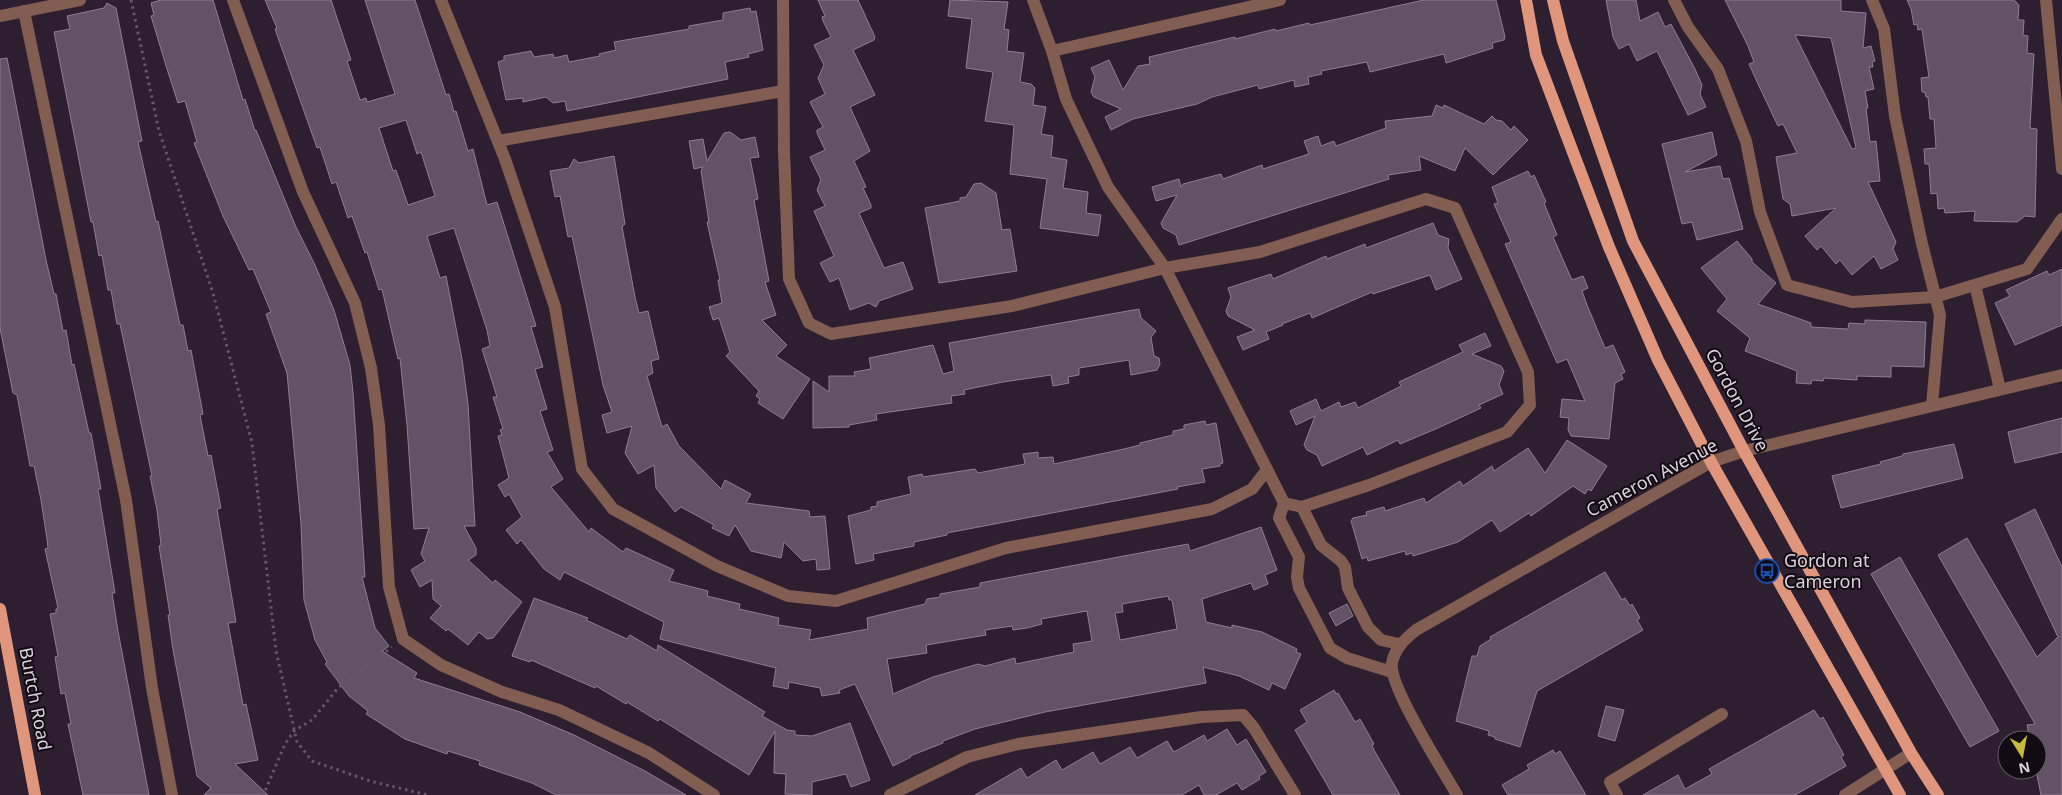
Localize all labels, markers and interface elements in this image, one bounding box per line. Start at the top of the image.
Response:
street label: Gordon Drive [1701,344,1775,455]
street label: Cameron Avenue [1582,432,1721,522]
place label: Gordon at Cameron [1784,548,1870,593]
bus stop icon: Gordon at Cameron [1754,558,1780,584]
street label: Burtch Road [14,645,58,752]
north arrow [1997,730,2047,780]
text: N [2017,758,2032,779]

